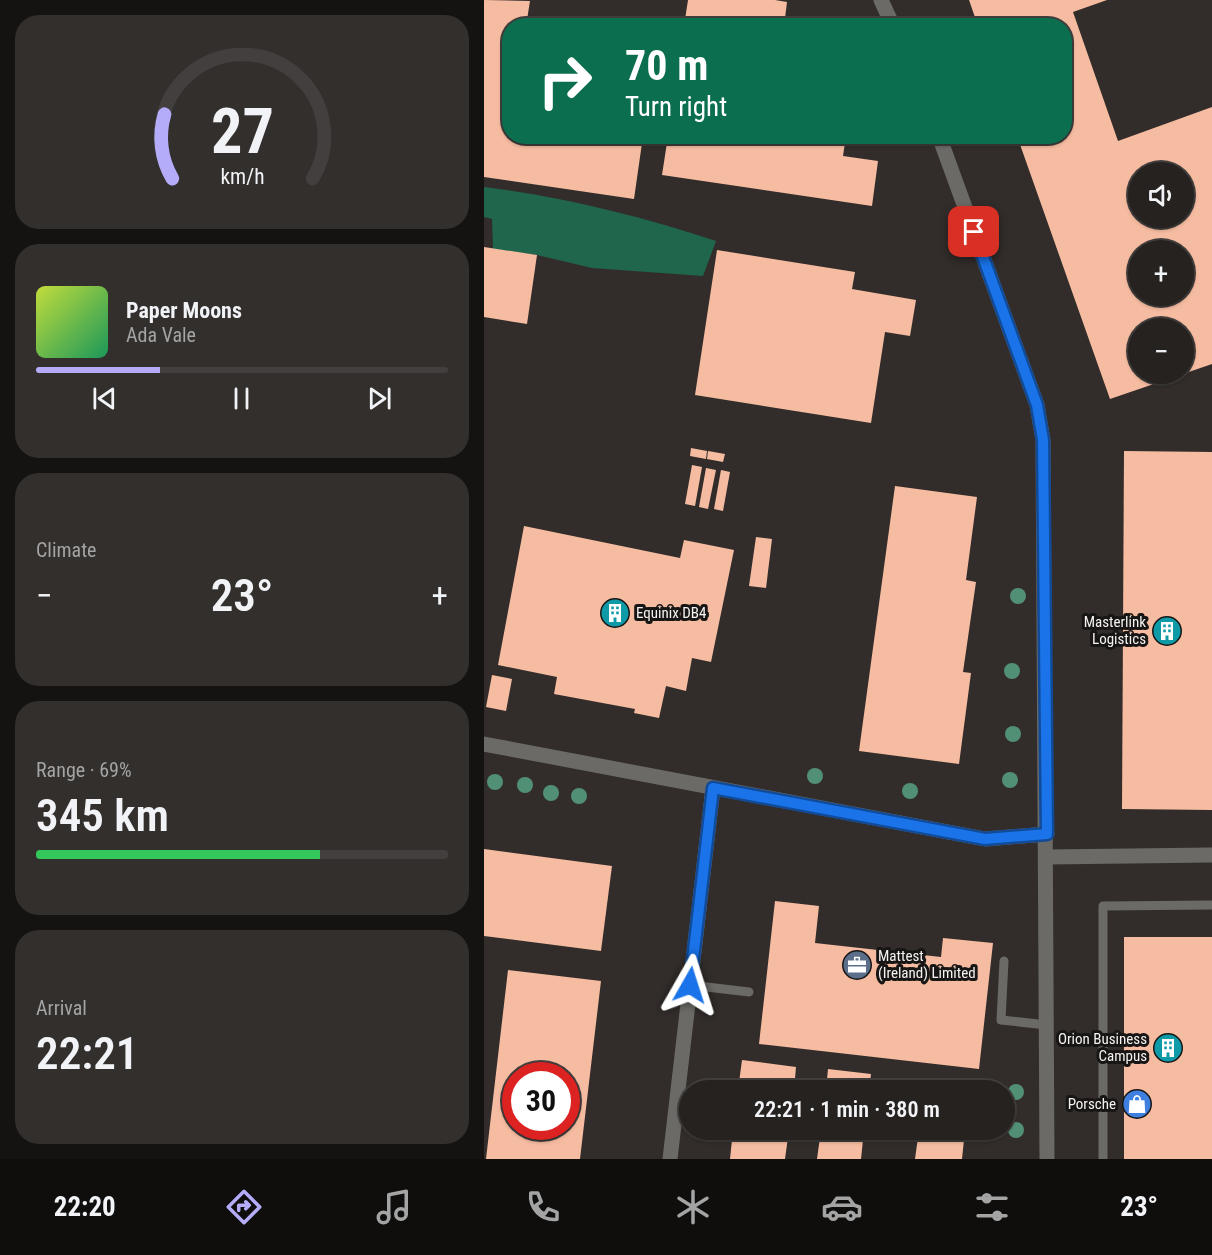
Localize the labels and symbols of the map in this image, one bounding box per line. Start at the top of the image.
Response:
pin [948,206,999,257]
building icon: Equinix DB4 [599,597,631,629]
place label: Equinix DB4 [636,604,706,622]
place label: Masterlink Logistics [1084,613,1146,648]
building icon: Masterlink Logistics [1151,615,1183,647]
place label: Mattest (Ireland) Limited [878,947,976,982]
office icon: Mattest (Ireland) Limited [841,949,873,981]
position arrow [658,953,722,1017]
place label: Orion Business Campus [1058,1030,1147,1065]
building icon: Orion Business Campus [1152,1032,1184,1064]
speed limit sign: 30 [502,1062,580,1140]
shop icon: Porsche [1121,1088,1153,1120]
place label: Porsche [1068,1095,1116,1113]

